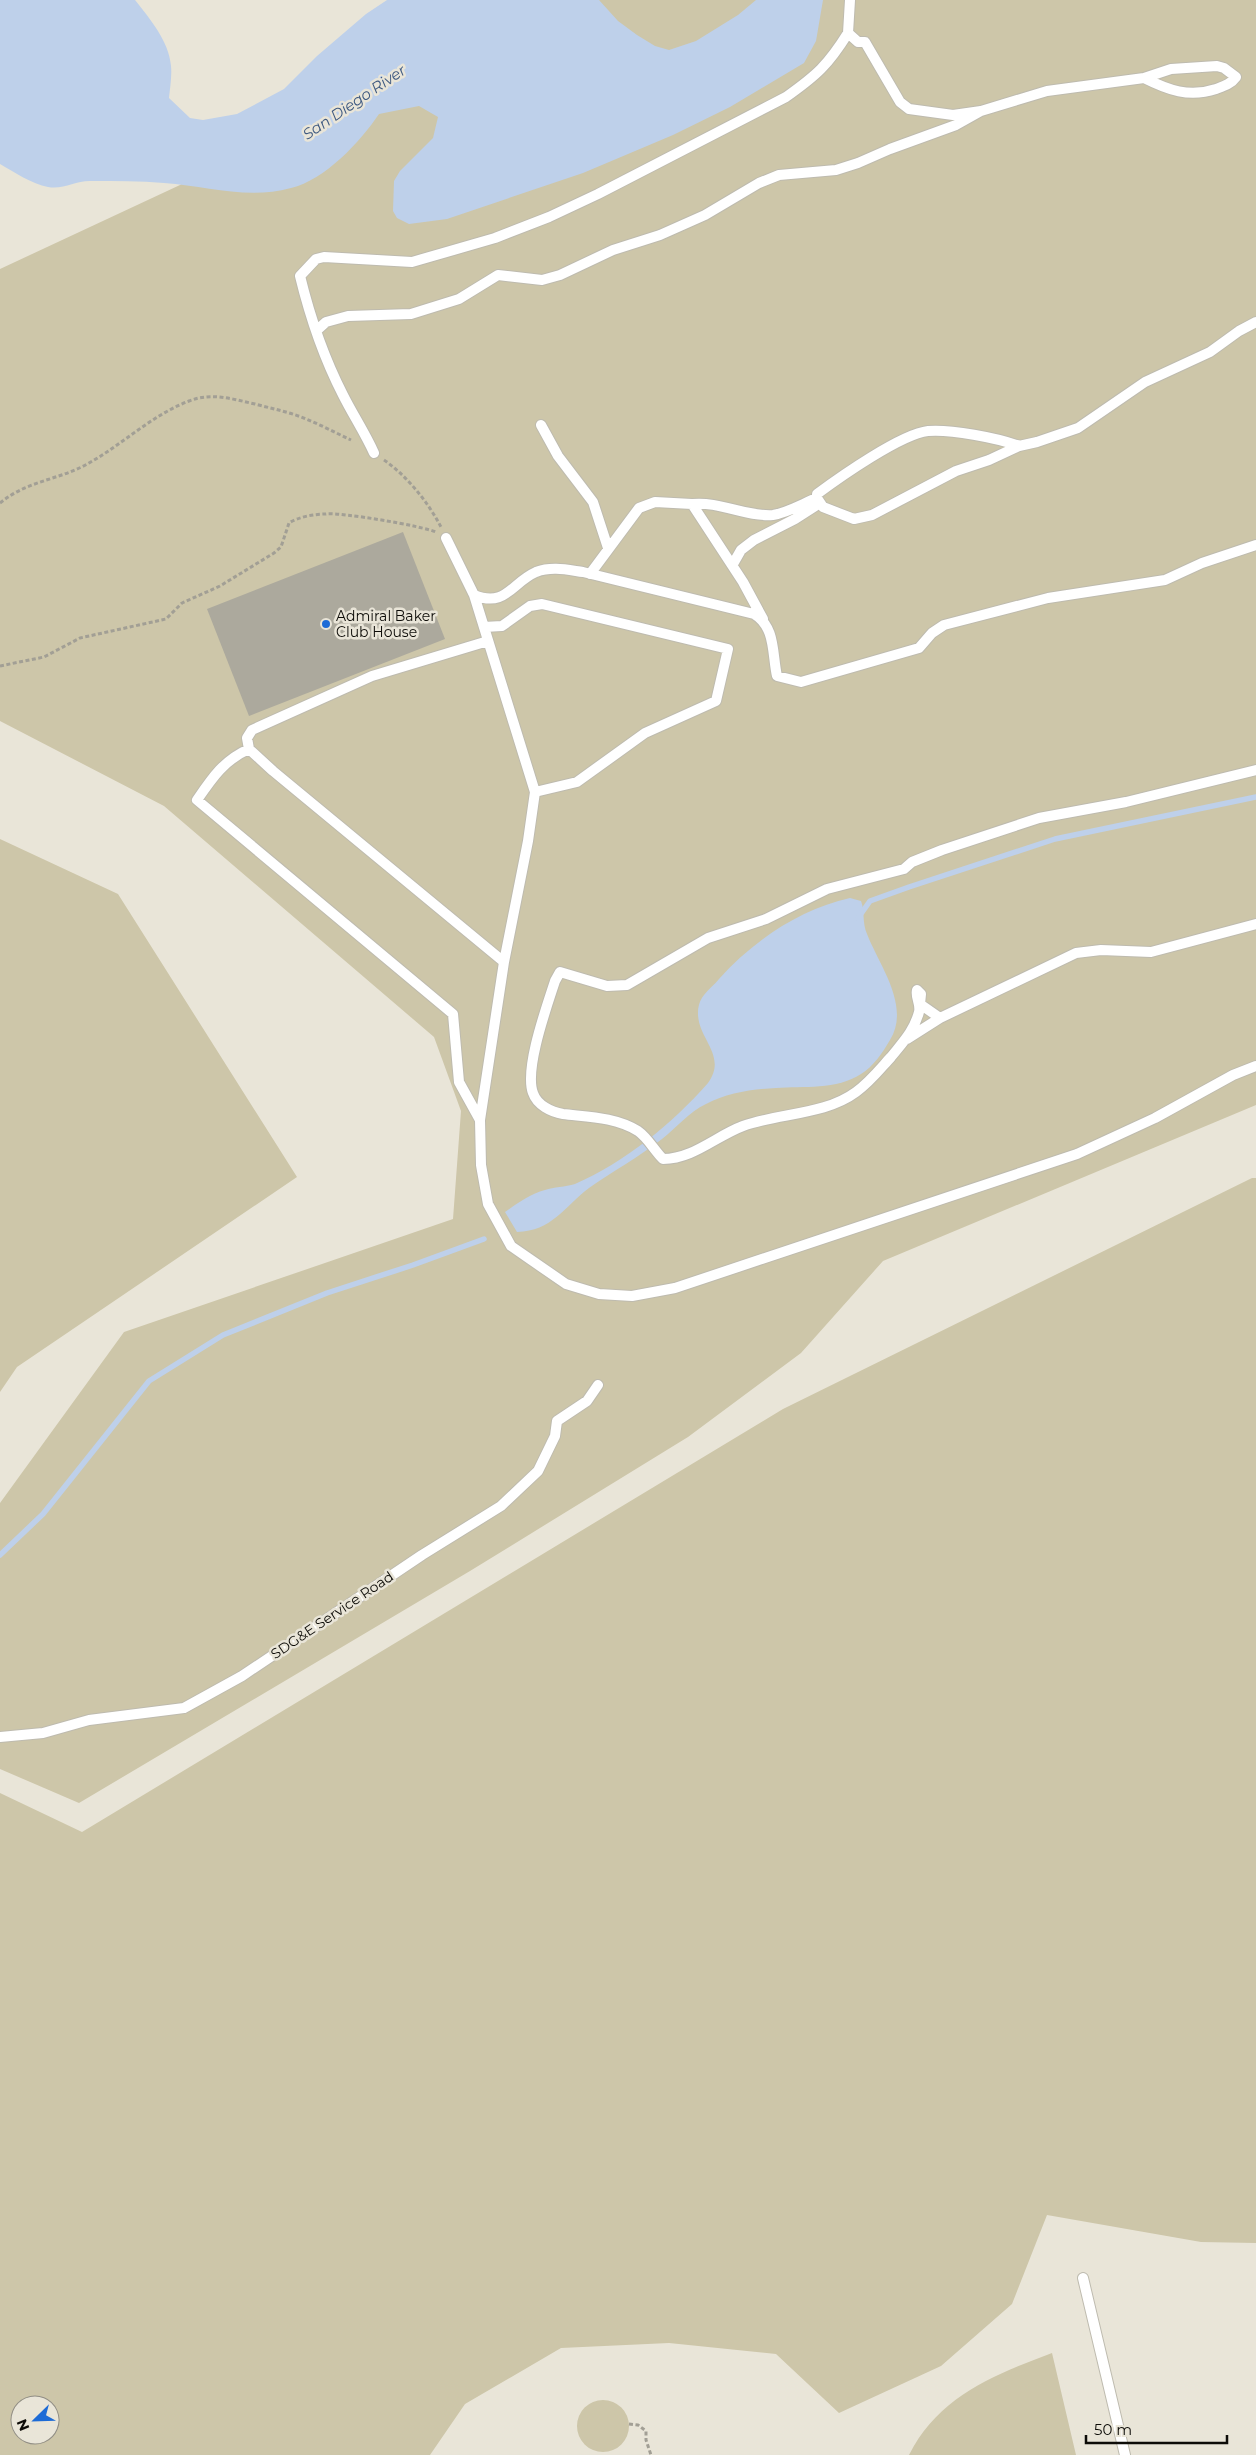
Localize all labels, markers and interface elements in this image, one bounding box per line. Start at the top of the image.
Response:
water label: San Diego River [299,60,410,144]
place label: Admiral Baker Club House [336,607,436,641]
marker: Admiral Baker Club House [320,618,332,630]
street label: SDG&E Service Road [267,1567,397,1663]
north arrow [10,2395,60,2445]
scale bar [1086,2412,1227,2444]
text: N [13,2416,34,2434]
text: 50 m [1094,2420,1132,2439]

